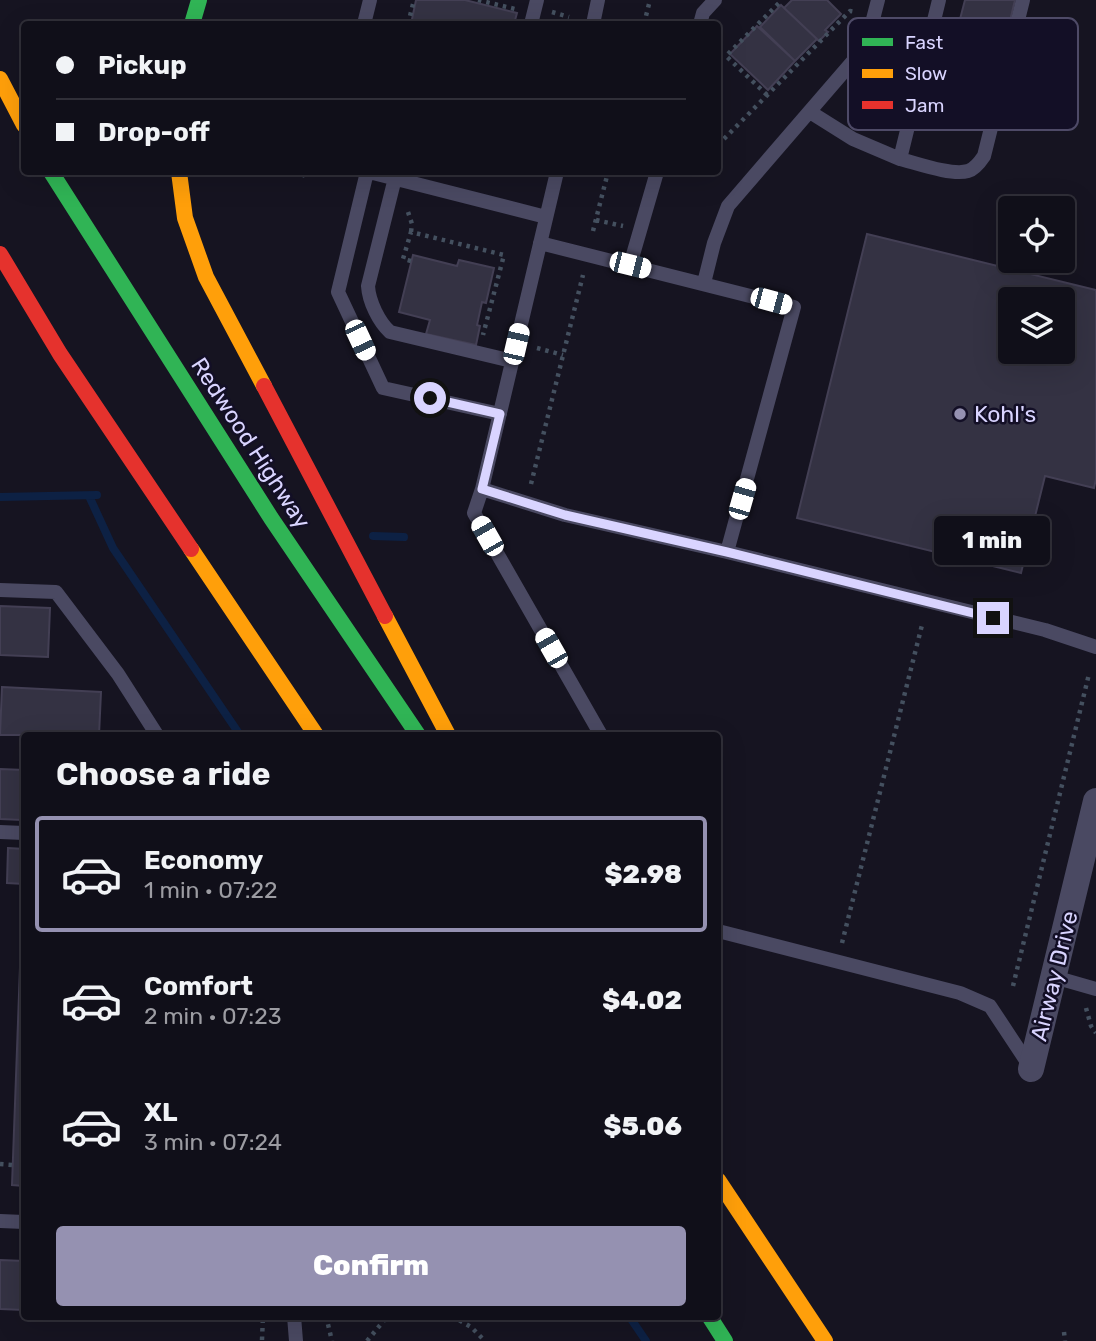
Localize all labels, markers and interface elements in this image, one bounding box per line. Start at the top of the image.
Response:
legend [848,18,1078,130]
text: Fast [905,31,944,54]
text: Pickup [98,50,187,81]
text: Slow [905,62,947,85]
text: Jam [905,94,944,117]
text: Drop-off [98,117,210,148]
map controls [998,196,1075,364]
button: locate [998,196,1075,273]
car [608,250,653,280]
car [748,285,795,317]
button: layers [998,287,1075,364]
car [342,317,379,363]
car [502,321,531,367]
street label: Redwood Highway [185,352,317,534]
route start [414,382,446,414]
place label: Kohl's [974,400,1036,428]
marker: Kohl's [952,406,968,422]
car [727,476,758,522]
car [468,513,507,559]
callout: 1 min [935,516,1051,566]
text: 1 min [962,526,1022,554]
route end [977,602,1009,634]
car [532,625,571,671]
text: Choose a ride [56,755,270,793]
icon: car [60,843,123,906]
text: Economy [144,845,263,876]
text: $2.98 [604,859,682,890]
text: 1 min · 07:22 [144,876,278,904]
street label: Airway Drive [1024,908,1084,1044]
icon: car [60,969,123,1032]
text: Comfort [144,971,253,1002]
text: $4.02 [602,985,682,1016]
text: 2 min · 07:23 [144,1002,282,1030]
icon: car [60,1095,123,1158]
text: XL [144,1097,177,1128]
text: $5.06 [603,1111,682,1142]
text: 3 min · 07:24 [144,1128,282,1156]
button: Confirm [56,1226,686,1306]

